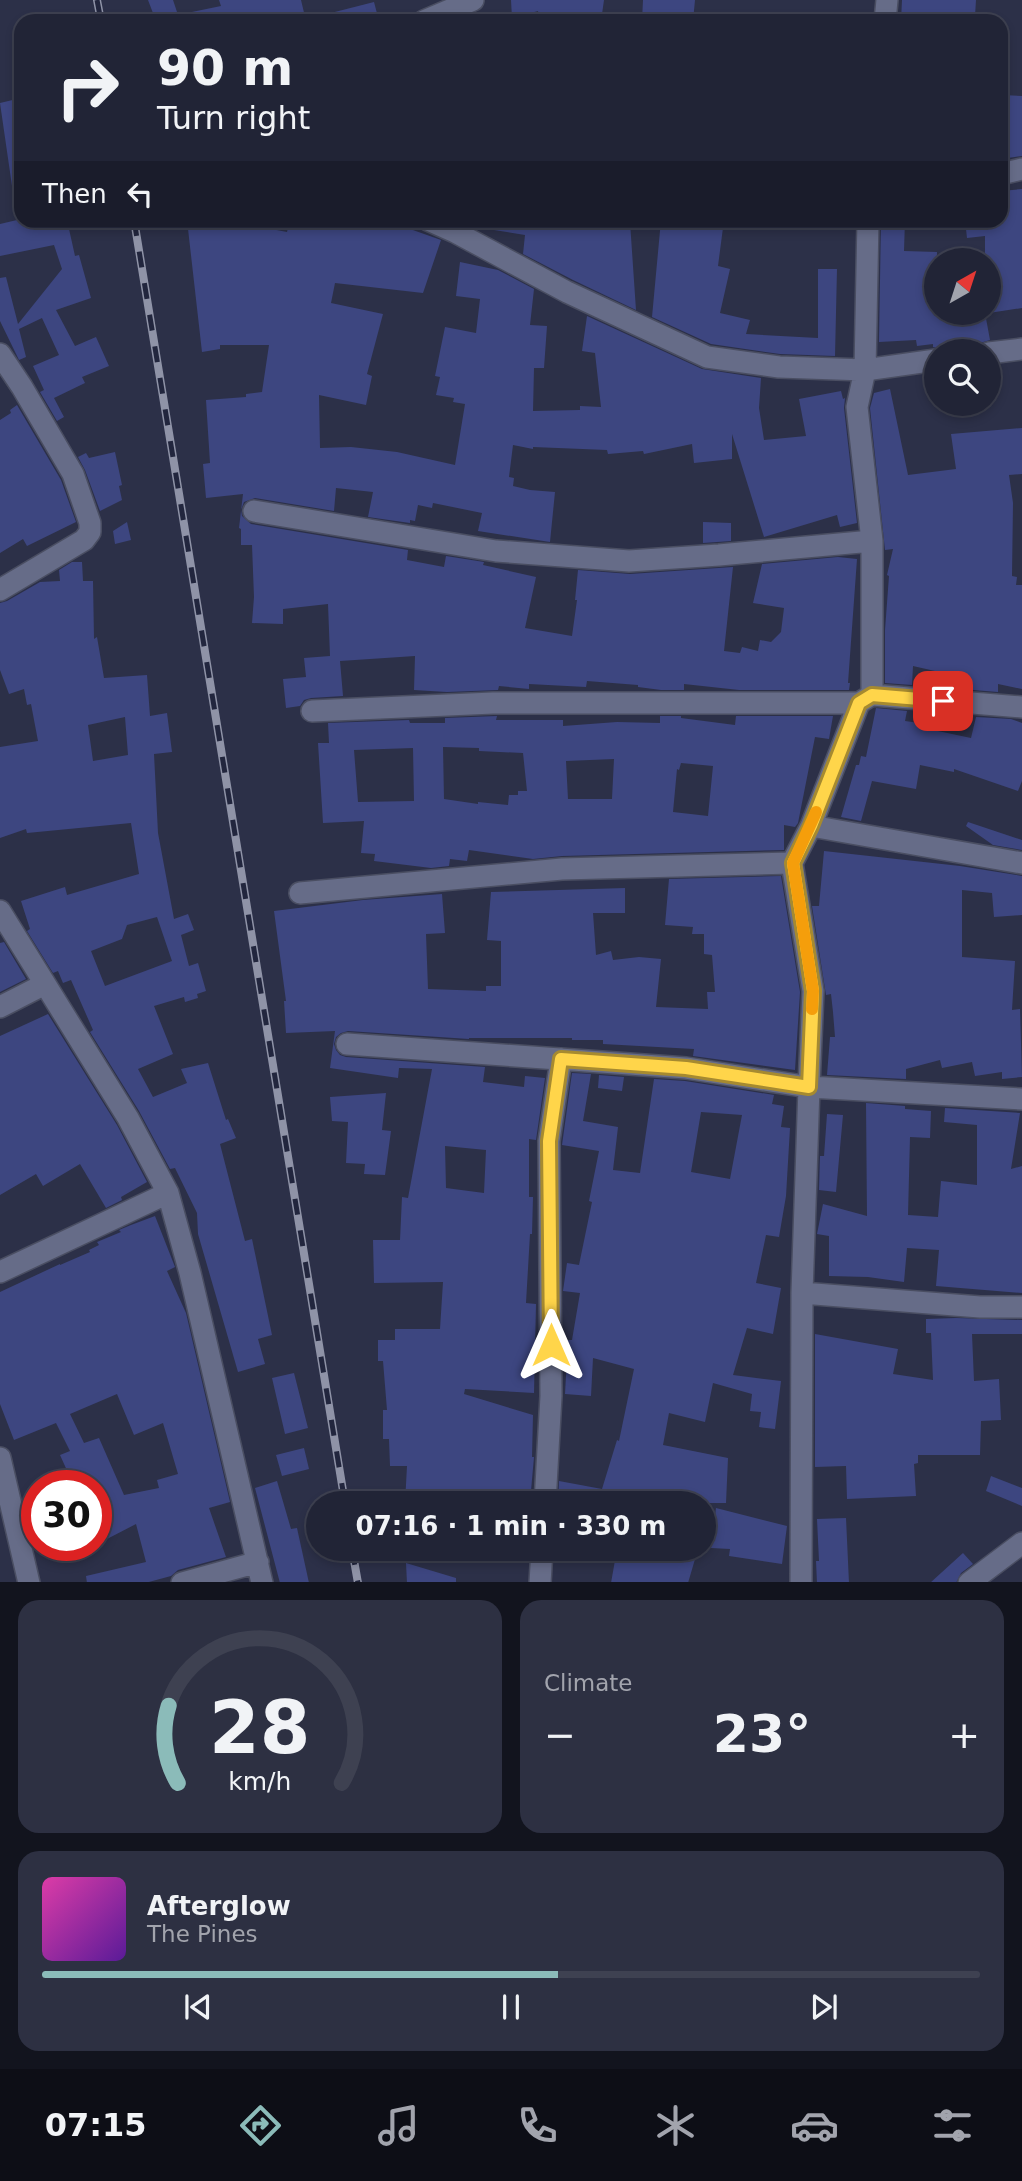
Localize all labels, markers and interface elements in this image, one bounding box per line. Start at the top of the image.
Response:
text: 90 m [157,40,293,97]
icon: right [42,42,133,133]
text: Turn right [157,99,310,137]
icon: left [121,175,159,213]
text: Then [42,179,107,209]
north arrow [924,248,1001,326]
map controls [924,248,1001,416]
button: search [924,339,1001,416]
pin [913,671,973,731]
icon: arrive [924,682,962,720]
position arrow [514,1308,588,1382]
speed limit sign: 30 [21,1470,112,1561]
text: 07:16 · 1 min · 330 m [356,1511,666,1541]
text: Climate [544,1670,633,1696]
text: 28 [209,1685,311,1770]
text: 23° [713,1704,811,1764]
text: − [544,1713,576,1757]
text: + [948,1713,980,1757]
text: km/h [228,1766,292,1795]
text: Afterglow [147,1891,291,1921]
text: The Pines [147,1921,258,1947]
icon: previous [179,1988,217,2026]
icon: pause [492,1988,530,2026]
icon: next [805,1988,843,2026]
icon: directions [236,2101,285,2150]
icon: music [374,2101,423,2150]
icon: phone [513,2101,562,2150]
icon: climate [651,2101,700,2150]
icon: car [790,2101,839,2150]
icon: filters [928,2101,977,2150]
text: 07:15 [45,2106,147,2144]

